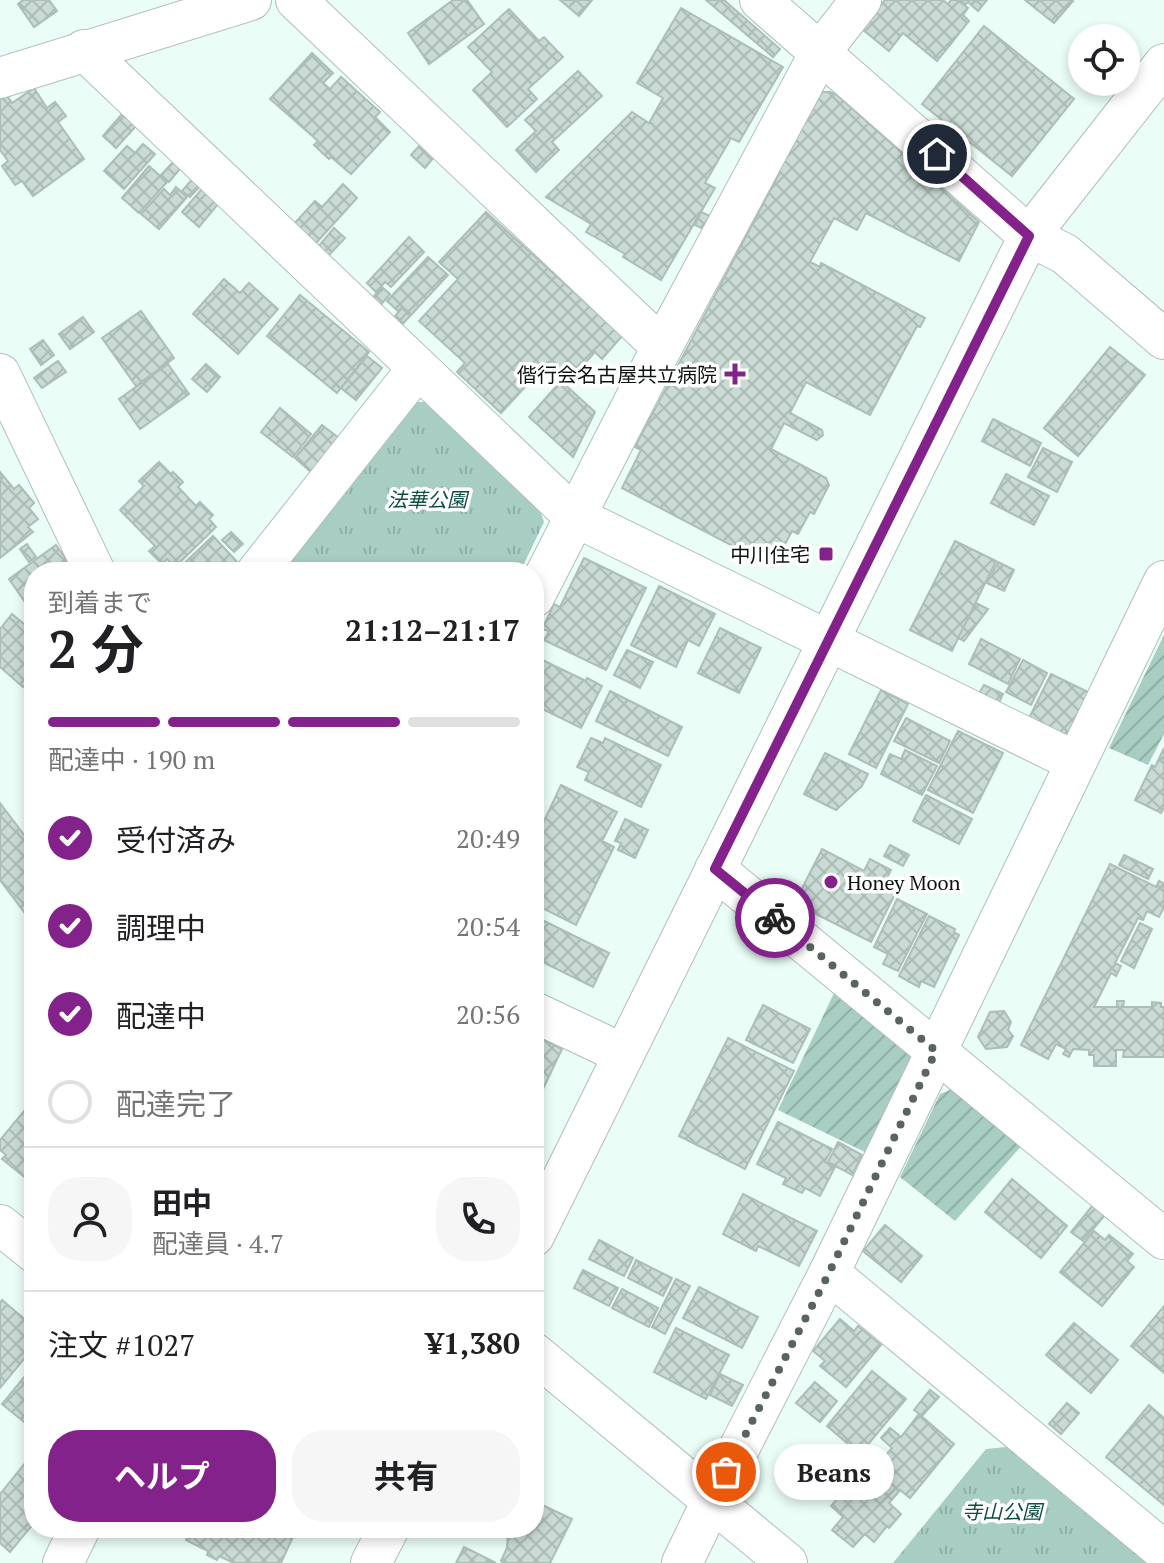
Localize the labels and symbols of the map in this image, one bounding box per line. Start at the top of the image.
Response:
pin [903,120,971,188]
place label: 偕行会名古屋共立病院 [517,361,717,388]
marker: 偕行会名古屋共立病院 [724,363,746,385]
park label: 法華公園 [387,486,470,513]
place label: 中川住宅 [730,541,810,568]
marker: 中川住宅 [817,545,835,563]
place label: Honey Moon [847,869,961,896]
marker: Honey Moon [822,873,840,891]
courier [735,878,815,958]
pin [692,1438,760,1506]
callout: Beans [774,1444,894,1500]
park label: 寺山公園 [962,1498,1045,1525]

